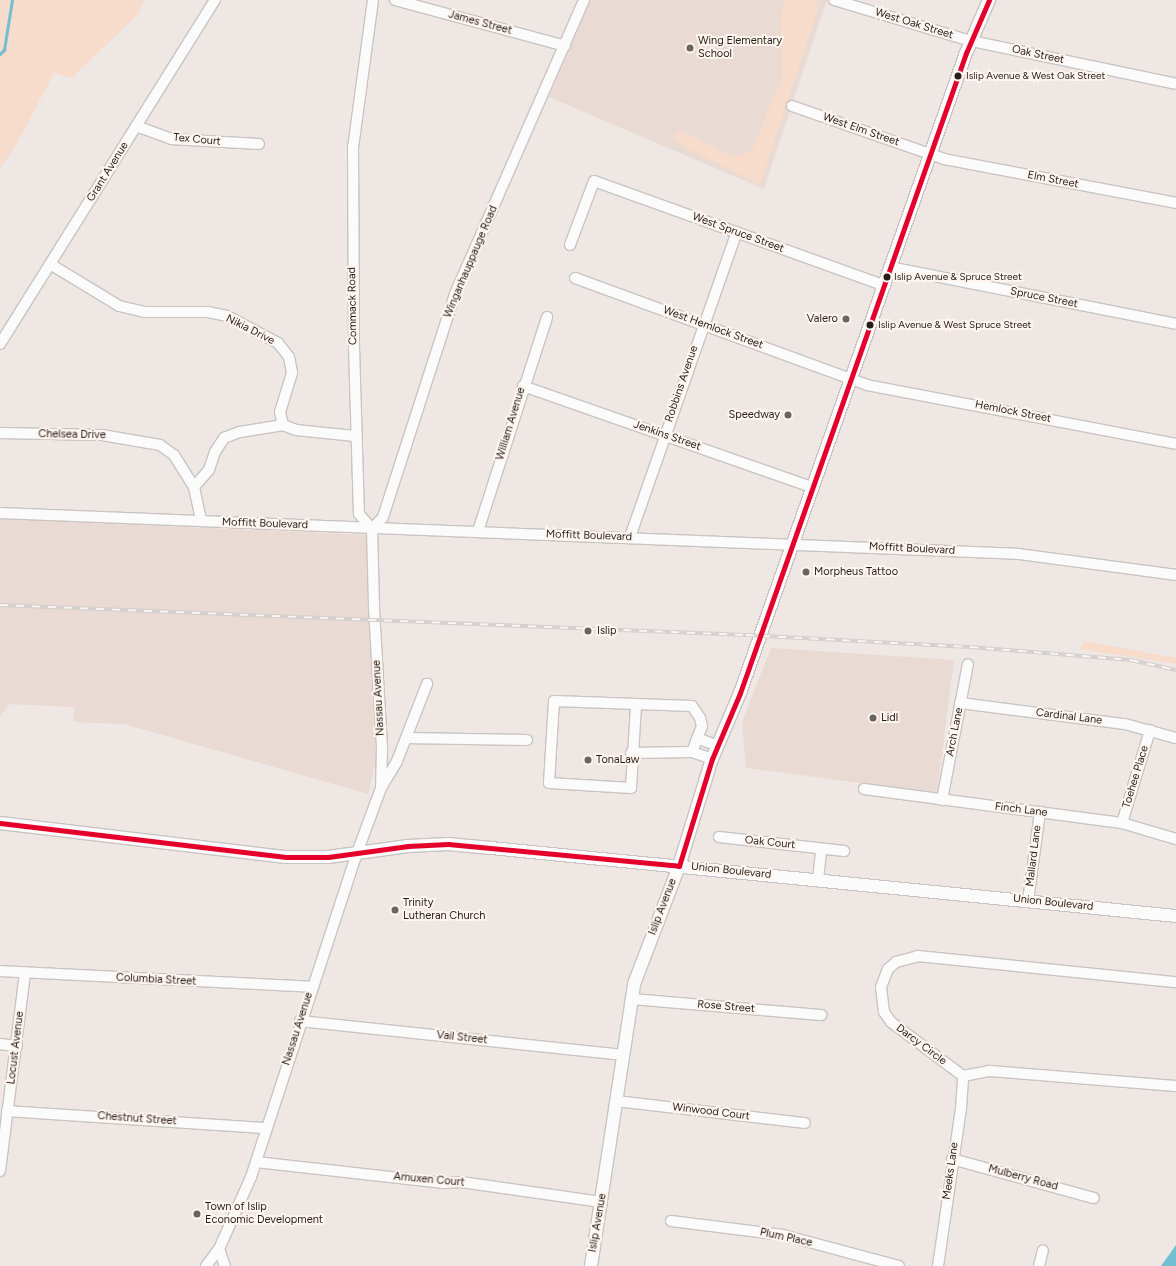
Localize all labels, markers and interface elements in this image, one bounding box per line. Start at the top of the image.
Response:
street label: West Oak Street [873,6,955,42]
street label: James Street [447,8,513,38]
place label: Wing Elementary School [698,35,782,61]
marker: Wing Elementary School [685,43,695,53]
street label: Oak Street [1011,43,1065,67]
place label: Islip Avenue & West Oak Street [966,70,1105,82]
marker: Islip Avenue & West Oak Street [953,71,963,81]
street label: West Elm Street [821,111,901,149]
street label: Tex Court [173,131,221,149]
street label: Grant Avenue [84,140,132,204]
street label: Elm Street [1026,169,1080,191]
street label: Winganhauppauge Road [441,204,501,320]
street label: West Spruce Street [690,210,786,256]
street label: Commack Road [346,267,360,345]
place label: Islip Avenue & Spruce Street [894,271,1022,283]
marker: Islip Avenue & Spruce Street [882,272,892,282]
street label: Spruce Street [1009,285,1079,311]
street label: West Hemlock Street [661,304,765,352]
street label: Nikia Drive [224,312,276,348]
place label: Valero [807,312,838,326]
marker: Valero [841,314,851,324]
place label: Islip Avenue & West Spruce Street [878,319,1031,331]
marker: Islip Avenue & West Spruce Street [865,320,875,330]
street label: Robbins Avenue [663,344,701,424]
street label: William Avenue [494,386,528,462]
street label: Hemlock Street [974,398,1052,426]
place label: Speedway [728,408,780,422]
marker: Speedway [783,410,793,420]
street label: Jenkins Street [632,418,702,454]
street label: Chelsea Drive [38,428,106,442]
street label: Moffitt Boulevard [222,516,308,532]
street label: Moffitt Boulevard [546,528,632,544]
street label: Moffitt Boulevard [869,540,955,558]
place label: Morpheus Tattoo [814,565,898,579]
marker: Morpheus Tattoo [801,567,811,577]
place label: Islip [597,624,617,638]
marker: Islip [582,625,594,637]
street label: Nassau Avenue [370,660,388,736]
street label: Arch Lane [944,706,966,758]
street label: Cardinal Lane [1035,706,1103,728]
place label: Lidl [881,711,898,725]
marker: Lidl [868,713,878,723]
street label: Toehee Place [1120,744,1152,810]
place label: TonaLaw [596,753,639,767]
marker: TonaLaw [583,755,593,765]
street label: Finch Lane [994,800,1048,820]
street label: Mallard Lane [1024,825,1044,887]
street label: Oak Court [744,834,796,852]
street label: Union Boulevard [690,860,772,882]
street label: Islip Avenue [646,877,680,937]
street label: Union Boulevard [1012,892,1094,914]
place label: Trinity Lutheran Church [403,897,485,923]
marker: Trinity Lutheran Church [390,905,400,915]
street label: Columbia Street [116,971,196,989]
street label: Nassau Avenue [280,991,316,1067]
street label: Rose Street [697,998,755,1016]
street label: Locust Avenue [5,1011,27,1085]
street label: Darcy Circle [893,1022,949,1068]
street label: Vail Street [436,1029,488,1047]
street label: Winwood Court [672,1101,750,1123]
street label: Chestnut Street [97,1110,177,1128]
street label: Meeks Lane [940,1141,962,1201]
street label: Mulberry Road [987,1162,1059,1194]
street label: Amuxen Court [393,1170,465,1190]
street label: Islip Avenue [586,1193,610,1253]
place label: Town of Islip Economic Development [205,1201,323,1227]
marker: Town of Islip Economic Development [192,1209,202,1219]
street label: Plum Place [759,1226,813,1250]

